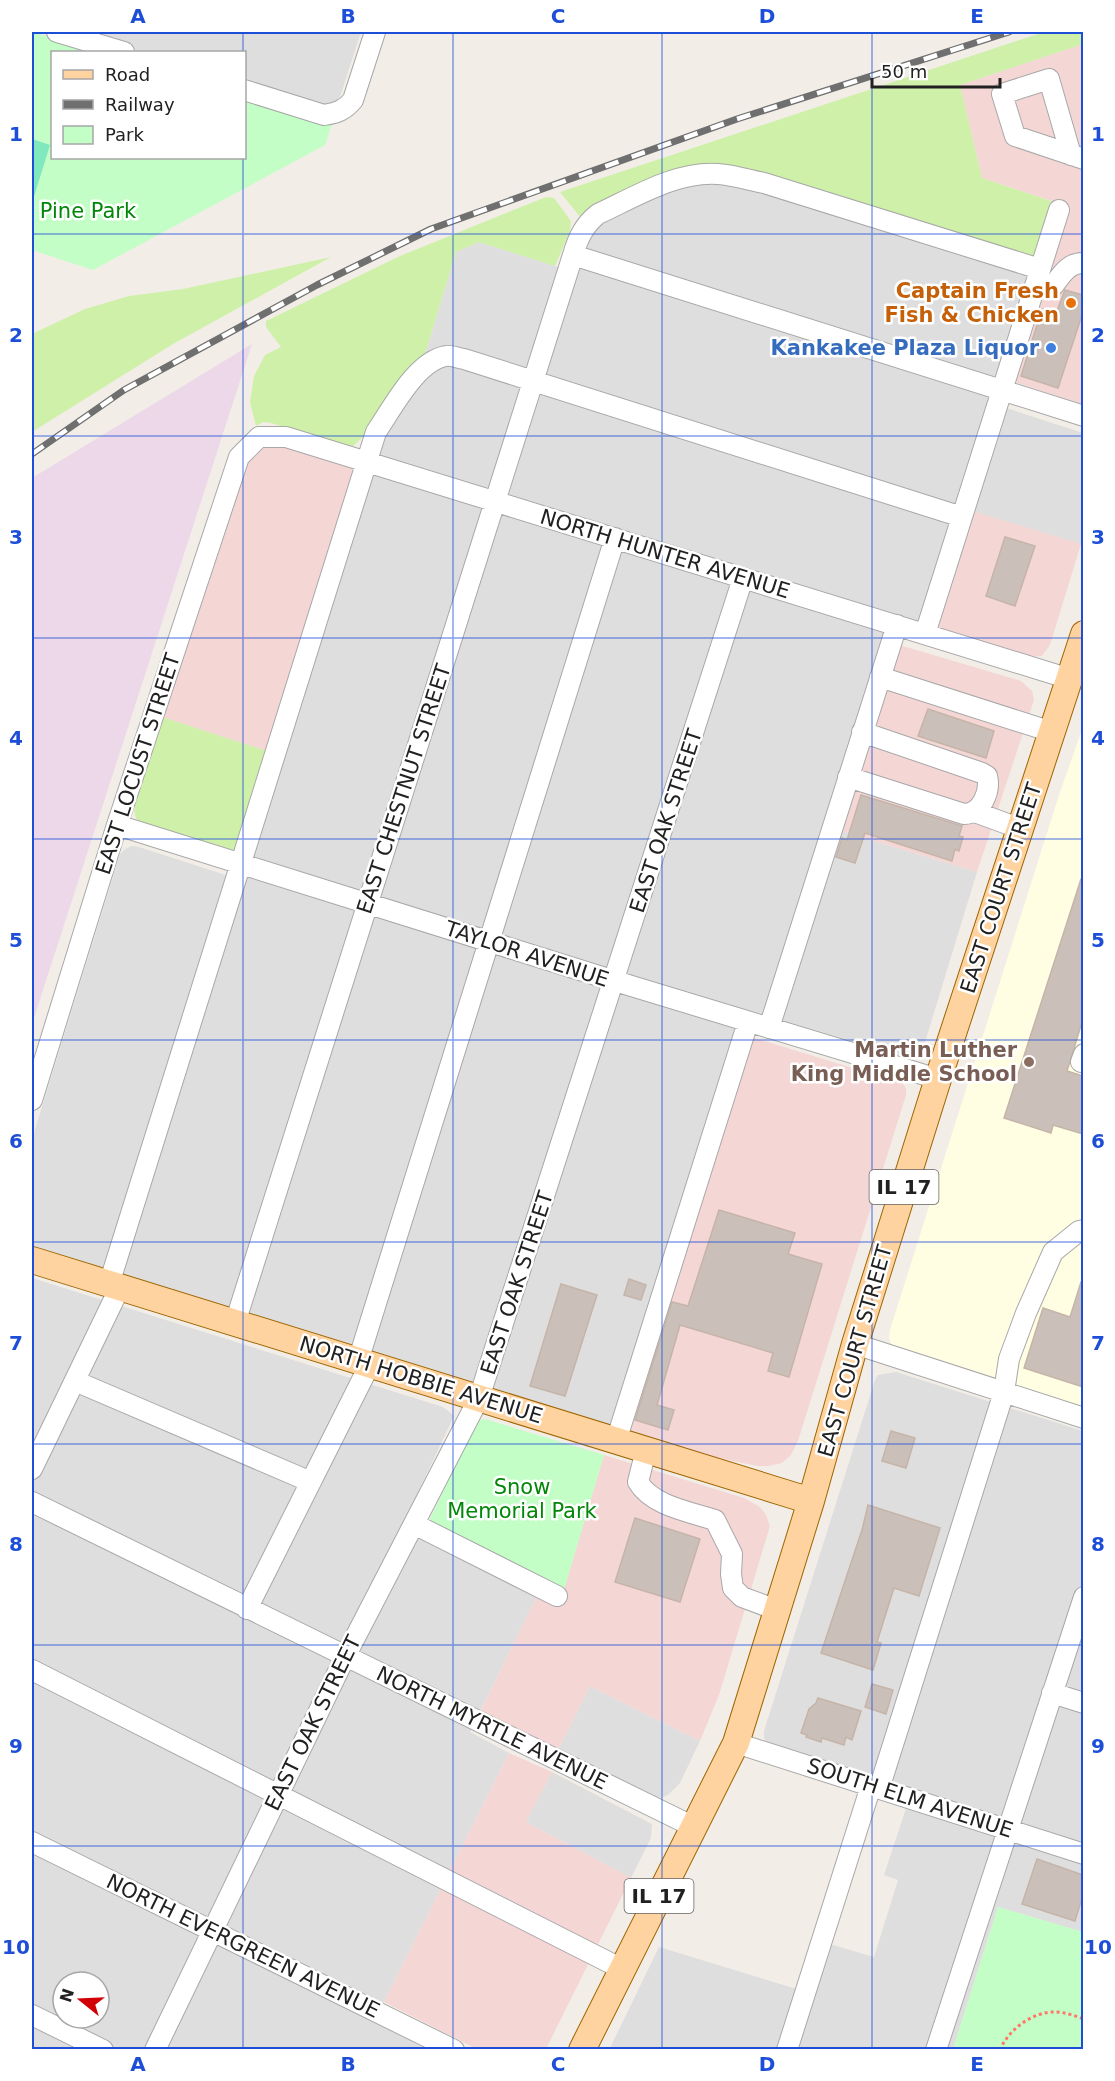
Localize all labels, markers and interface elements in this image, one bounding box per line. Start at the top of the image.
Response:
text: A [130,4,146,28]
text: B [340,4,356,28]
text: C [551,4,565,28]
text: D [759,4,775,28]
text: E [970,4,984,28]
legend [51,51,246,159]
scale bar [872,51,1000,89]
text: 50 m [881,61,927,82]
text: Road [105,64,150,85]
text: Railway [105,94,175,115]
text: 1 [9,122,23,146]
text: 1 [1091,122,1105,146]
text: Park [105,124,144,145]
park label: Pine Park [40,199,137,223]
place label: Captain Fresh Fish & Chicken [884,279,1059,327]
marker: Captain Fresh Fish & Chicken [1064,296,1078,310]
text: 2 [9,323,23,347]
text: 2 [1091,323,1105,347]
place label: Kankakee Plaza Liquor [770,336,1040,360]
marker: Kankakee Plaza Liquor [1044,341,1058,355]
street label: NORTH HUNTER AVENUE [537,505,793,603]
text: 3 [9,525,23,549]
text: 3 [1091,525,1105,549]
street label: EAST LOCUST STREET [91,650,185,878]
street label: EAST CHESTNUT STREET [352,661,456,917]
text: 4 [9,726,23,750]
street label: EAST OAK STREET [625,726,707,916]
text: 4 [1091,726,1105,750]
street label: EAST COURT STREET [956,780,1046,996]
street label: TAYLOR AVENUE [441,916,612,992]
text: 5 [9,928,23,952]
text: 5 [1091,928,1105,952]
place label: Martin Luther King Middle School [791,1038,1018,1086]
marker: Martin Luther King Middle School [1022,1055,1036,1069]
text: 6 [9,1129,23,1153]
text: 6 [1091,1129,1105,1153]
road number: IL 17 [870,1170,938,1204]
street label: EAST OAK STREET [476,1188,558,1378]
street label: EAST COURT STREET [813,1242,897,1460]
text: 7 [9,1331,23,1355]
text: 7 [1091,1331,1105,1355]
street label: NORTH HOBBIE AVENUE [297,1332,545,1428]
park label: Snow Memorial Park [447,1475,598,1523]
text: 8 [9,1532,23,1556]
text: 8 [1091,1532,1105,1556]
street label: EAST OAK STREET [260,1632,366,1814]
street label: NORTH MYRTLE AVENUE [373,1662,611,1794]
text: 9 [9,1734,23,1758]
text: 9 [1091,1734,1105,1758]
street label: SOUTH ELM AVENUE [804,1753,1016,1843]
street label: NORTH EVERGREEN AVENUE [103,1869,383,2023]
road number: IL 17 [624,1879,694,1913]
text: 10 [2,1935,30,1959]
text: 10 [1084,1935,1112,1959]
north arrow [51,1970,111,2030]
text: N [56,1986,78,2005]
text: A [130,2052,146,2076]
text: B [340,2052,356,2076]
text: C [551,2052,565,2076]
text: D [759,2052,775,2076]
text: E [970,2052,984,2076]

